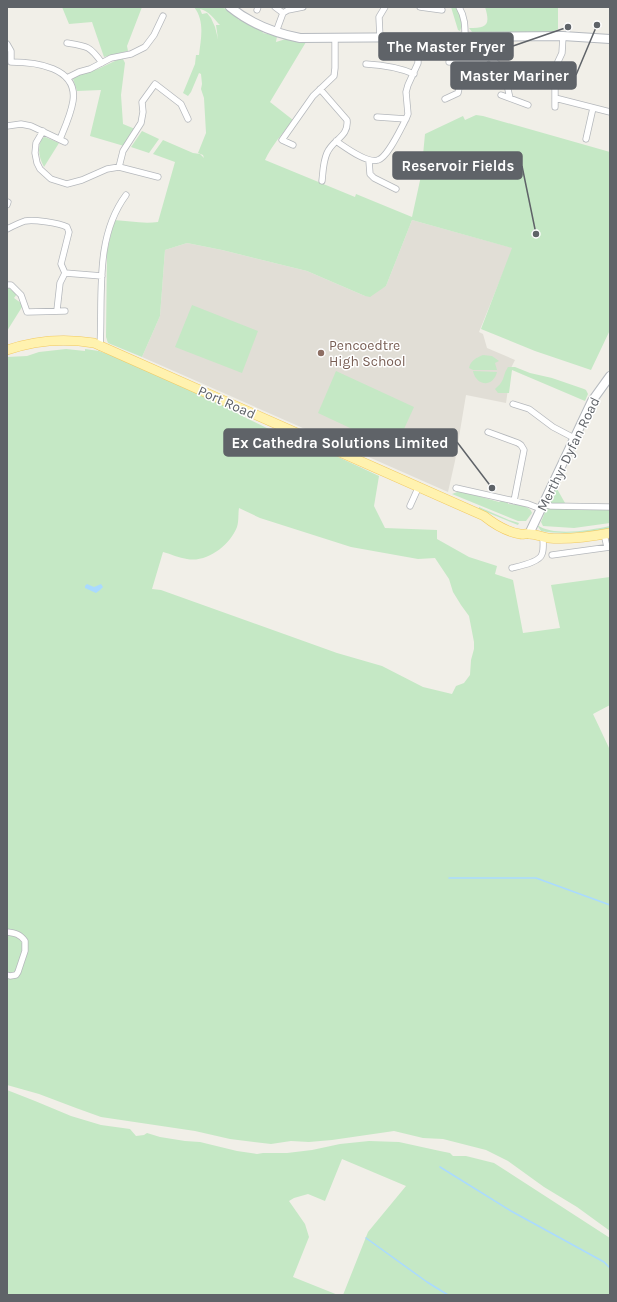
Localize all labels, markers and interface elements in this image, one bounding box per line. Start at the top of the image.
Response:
callout: The Master Fryer [379,33,513,60]
text: The Master Fryer [387,38,505,56]
callout: Master Mariner [451,62,576,89]
text: Master Mariner [459,67,569,85]
callout: Reservoir Fields [393,152,522,179]
text: Reservoir Fields [402,157,515,175]
place label: Pencoedtre High School [329,337,406,370]
marker: Pencoedtre High School [316,348,326,358]
street label: Port Road [195,382,258,423]
street label: Merthyr Dyfan Road [533,394,603,514]
callout: Ex Cathedra Solutions Limited [224,429,457,456]
text: Ex Cathedra Solutions Limited [231,434,449,452]

